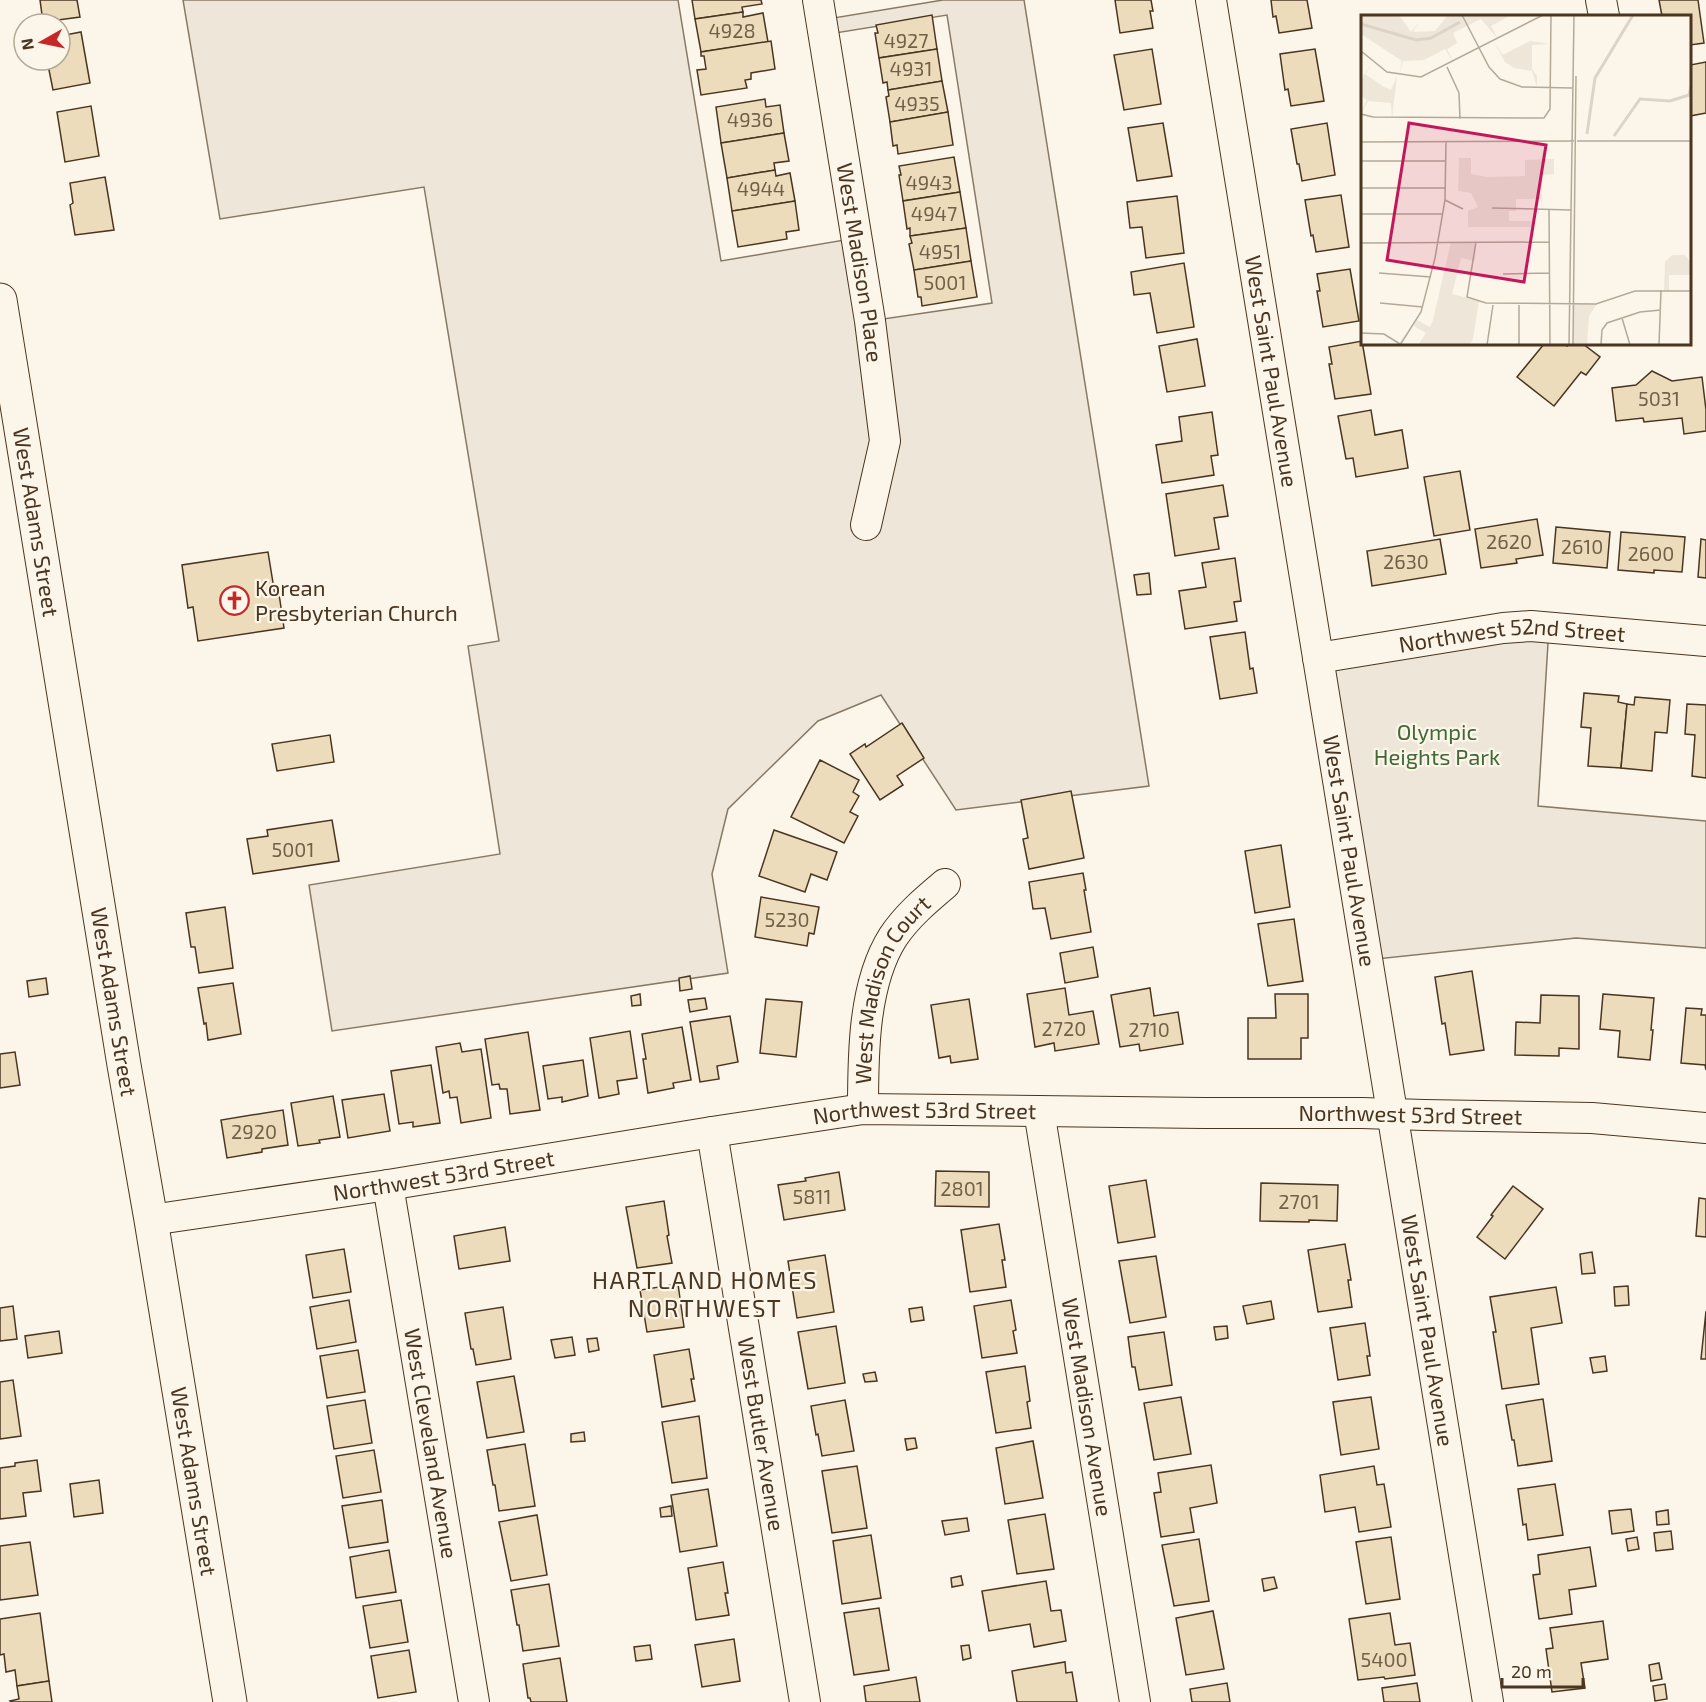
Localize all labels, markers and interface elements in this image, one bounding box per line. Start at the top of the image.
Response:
north arrow [12,12,72,72]
inset map [1361,15,1691,345]
house number: 4928 [708,18,756,42]
house number: 4927 [883,28,929,52]
text: N [16,37,37,52]
house number: 4931 [890,56,932,80]
house number: 4935 [894,91,940,115]
house number: 4936 [727,107,773,131]
street label: West Madison Place [833,161,889,364]
house number: 4943 [905,170,953,194]
house number: 4944 [737,176,785,200]
house number: 4947 [911,201,957,225]
house number: 4951 [919,239,961,263]
street label: West Saint Paul Avenue [1241,253,1304,489]
house number: 5001 [924,270,966,294]
house number: 5031 [1638,386,1680,410]
street label: West Adams Street [9,425,65,618]
house number: 2620 [1486,529,1532,553]
house number: 2610 [1561,534,1603,558]
house number: 2600 [1628,541,1674,565]
house number: 2630 [1383,549,1429,573]
place label: Korean Presbyterian Church [255,574,458,625]
church icon: Korean Presbyterian Church [218,585,250,617]
street label: Northwest 52nd Street [1397,612,1626,657]
park label: Olympic Heights Park [1374,718,1500,769]
street label: West Saint Paul Avenue [1319,733,1382,968]
house number: 5001 [272,837,314,861]
street label: West Madison Court [849,889,935,1085]
street label: West Adams Street [87,905,143,1098]
house number: 5230 [764,907,810,931]
house number: 2720 [1042,1016,1086,1040]
house number: 2710 [1128,1017,1170,1041]
street label: Northwest 53rd Street [811,1095,1036,1128]
street label: Northwest 53rd Street [1298,1099,1522,1129]
house number: 2920 [231,1119,277,1143]
street label: Northwest 53rd Street [331,1144,556,1205]
house number: 2801 [940,1176,984,1200]
house number: 5811 [793,1184,831,1208]
house number: 2701 [1278,1189,1320,1213]
street label: West Saint Paul Avenue [1397,1213,1460,1448]
district label: HARTLAND HOMES NORTHWEST [592,1265,818,1322]
street label: West Madison Avenue [1058,1296,1119,1518]
street label: West Cleveland Avenue [400,1326,464,1560]
street label: West Butler Avenue [734,1335,791,1533]
street label: West Adams Street [167,1385,223,1577]
house number: 5400 [1360,1647,1408,1671]
scale bar [1502,1651,1583,1689]
text: 20 m [1511,1660,1552,1682]

